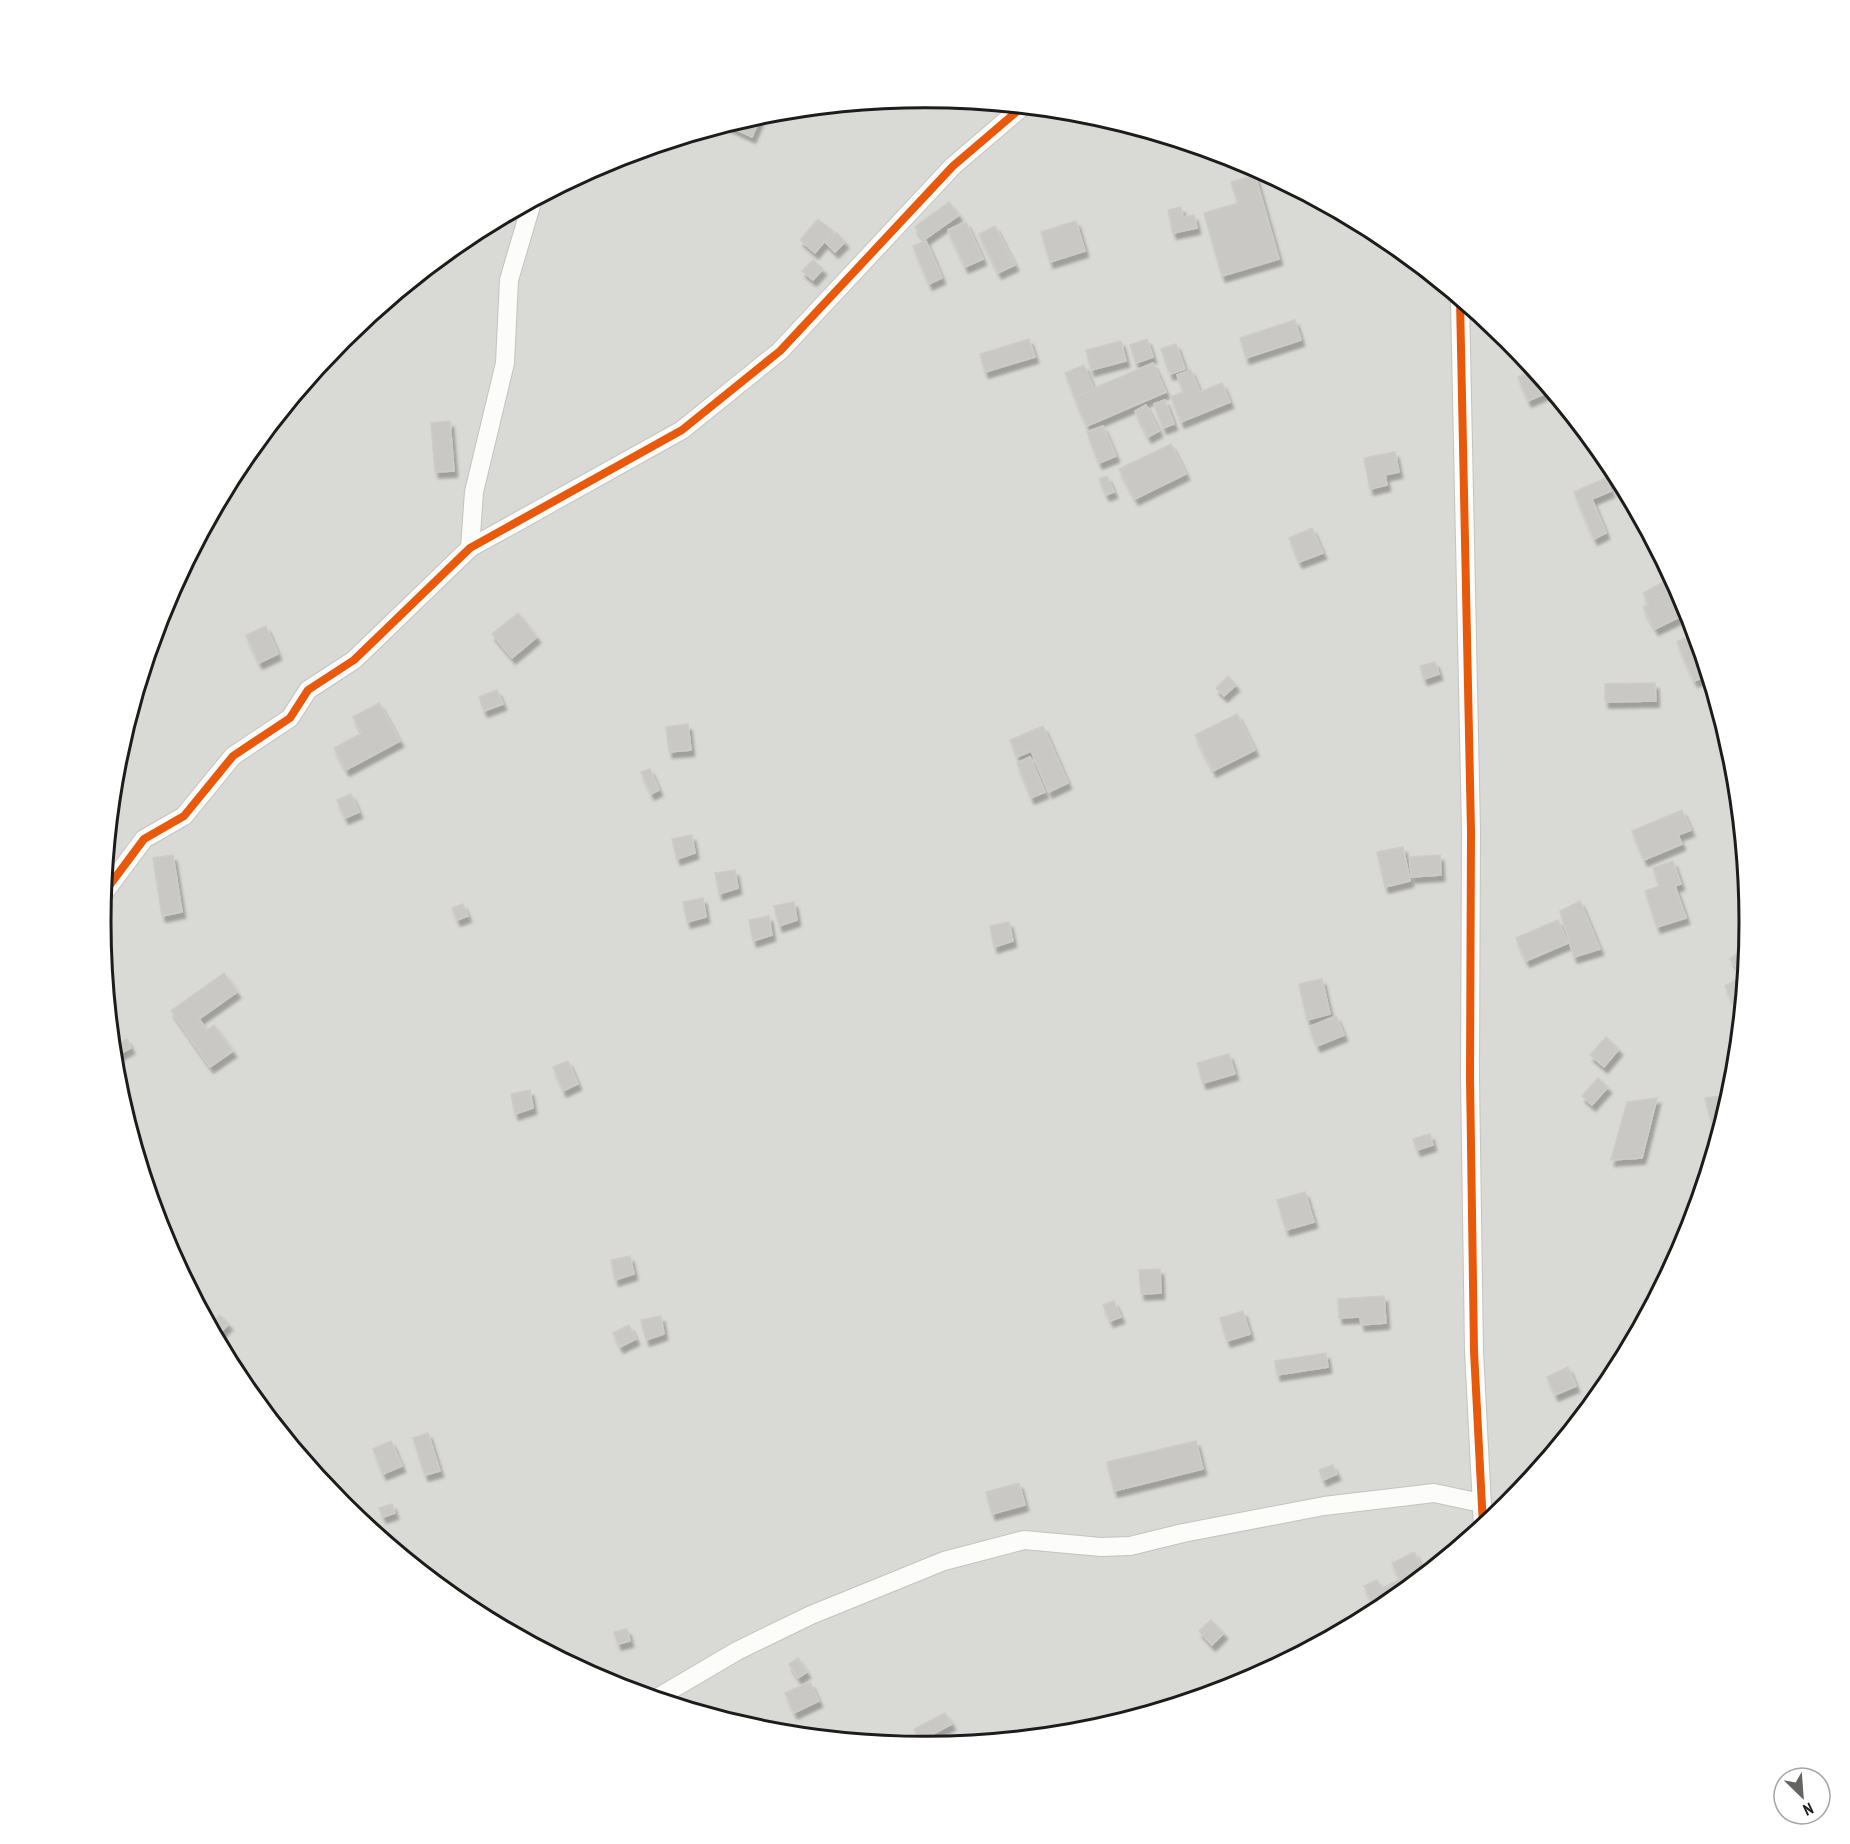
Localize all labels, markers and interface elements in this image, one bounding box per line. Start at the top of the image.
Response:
north arrow [1772,1766,1832,1826]
text: N [1800,1799,1816,1820]

